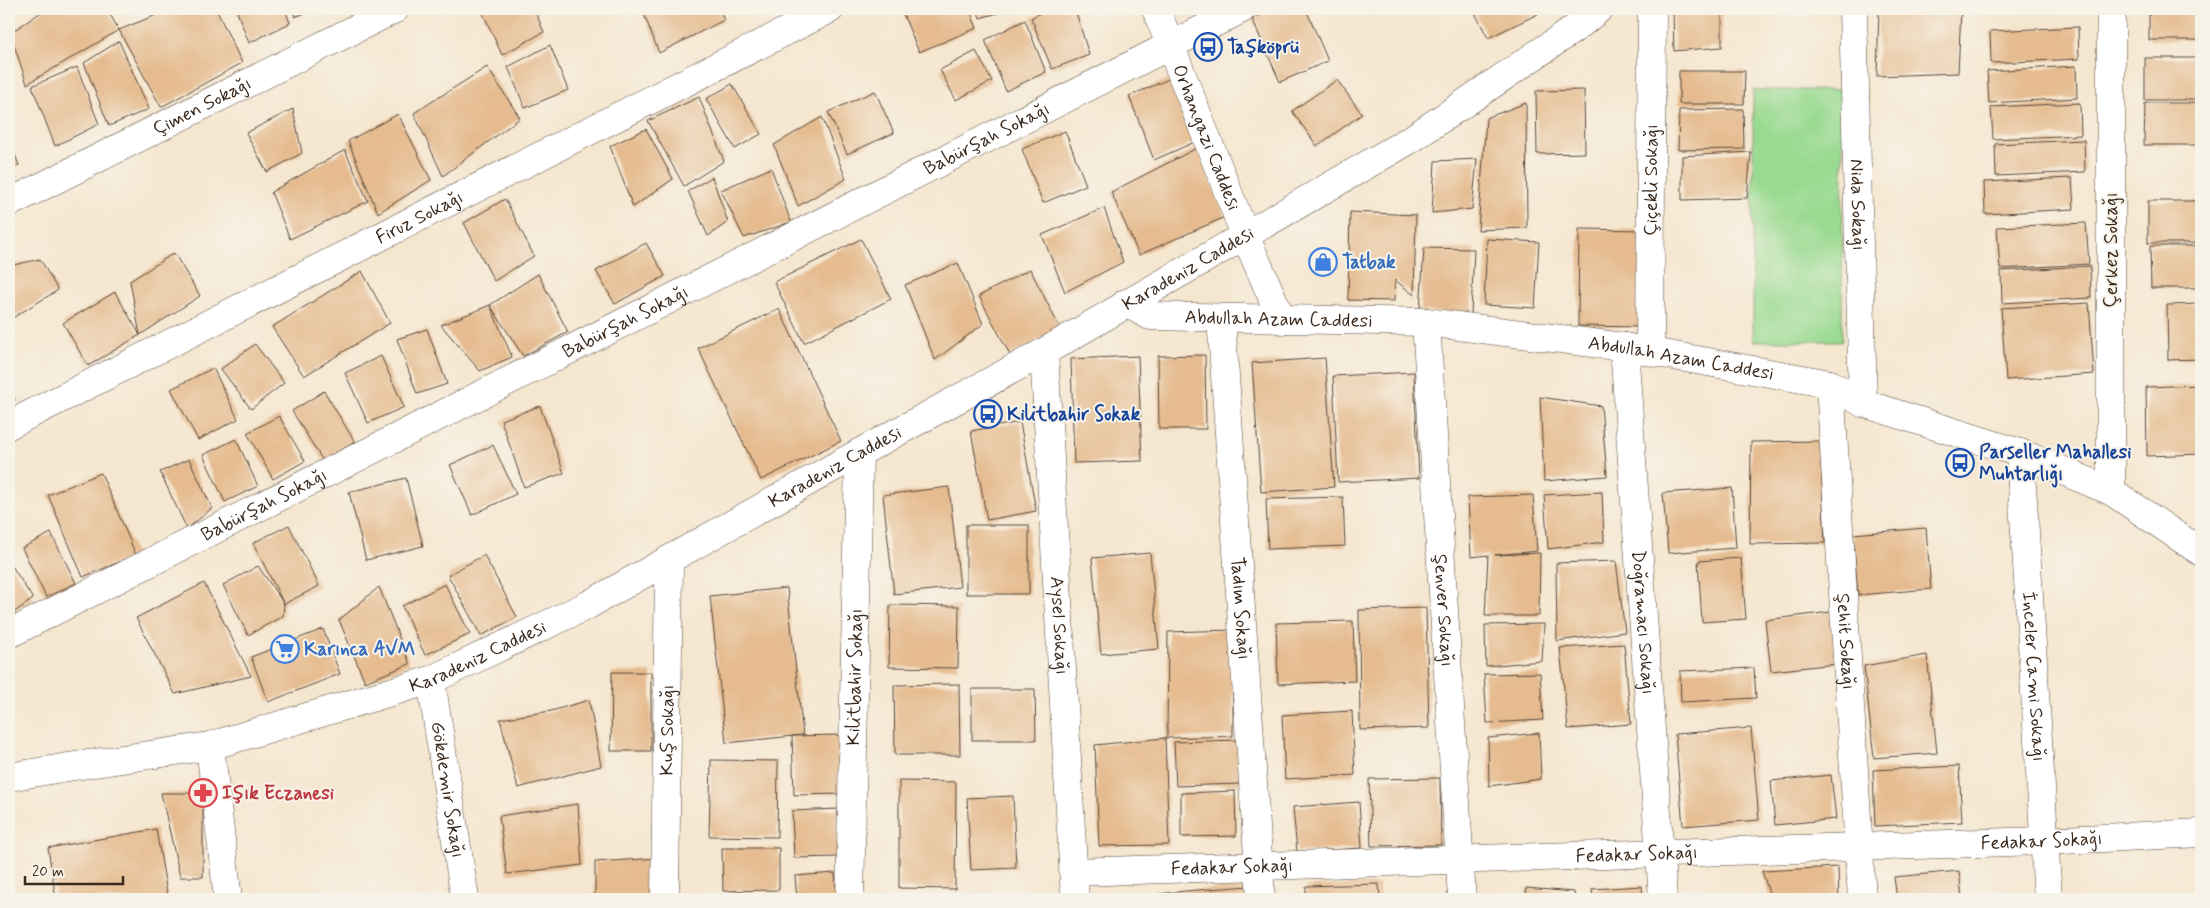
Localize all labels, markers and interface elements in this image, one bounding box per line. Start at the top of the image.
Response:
bus stop icon: Taşköprü [1193,32,1223,62]
place label: Taşköprü [1227,35,1299,60]
street label: Orhangazi Caddesi [1167,61,1247,214]
street label: Çimen Sokağı [148,71,256,141]
street label: Babürşah Sokağı [919,96,1054,181]
street label: Çiçekli Sokağı [1638,124,1665,236]
street label: Nida Sokağı [1844,159,1872,251]
street label: Firuz Sokağı [371,184,467,250]
street label: Çerkez Sokağı [2099,192,2125,308]
street label: Karadeniz Caddesi [1118,220,1258,317]
shop icon: Tatbak [1308,247,1338,277]
place label: Tatbak [1342,250,1396,275]
street label: Babürşah Sokağı [558,279,693,364]
street label: Abdullah Azam Caddesi [1184,304,1373,333]
street label: Abdullah Azam Caddesi [1587,330,1776,386]
bus stop icon: Kilitbahir Sokak [973,399,1003,429]
place label: Kilitbahir Sokak [1007,402,1141,427]
street label: Karadeniz Caddesi [764,420,906,514]
place label: Parseller Mahallesi Muhtarlığı [1979,440,2132,488]
bus stop icon: Parseller Mahallesi Muhtarlığı [1945,448,1975,478]
street label: Babürşah Sokağı [197,462,331,547]
street label: Doğramacı Sokağı [1626,549,1661,695]
street label: Şenver Sokağı [1428,553,1460,668]
street label: Tadım Sokağı [1225,556,1257,661]
street label: Aysel Sokağı [1044,576,1075,676]
street label: İnceler Cami Sokağı [2016,591,2052,762]
street label: Şehit Sokağı [1831,592,1861,691]
street label: Kilitbahir Sokağı [841,608,869,746]
street label: Karadeniz Caddesi [406,614,550,698]
supermarket icon: Karınca AVM [270,634,300,664]
place label: Karınca AVM [304,637,416,662]
street label: Kuş Sokağı [654,684,681,776]
street label: Gökdemir Sokağı [425,720,471,860]
pharmacy icon: Işık Eczanesi [188,778,218,808]
place label: Işık Eczanesi [222,781,334,806]
street label: Fedakar Sokağı [1980,826,2103,855]
street label: Fedakar Sokağı [1575,840,1698,868]
street label: Fedakar Sokağı [1170,852,1293,881]
scale bar [25,853,122,885]
text: 20 m [32,862,64,882]

